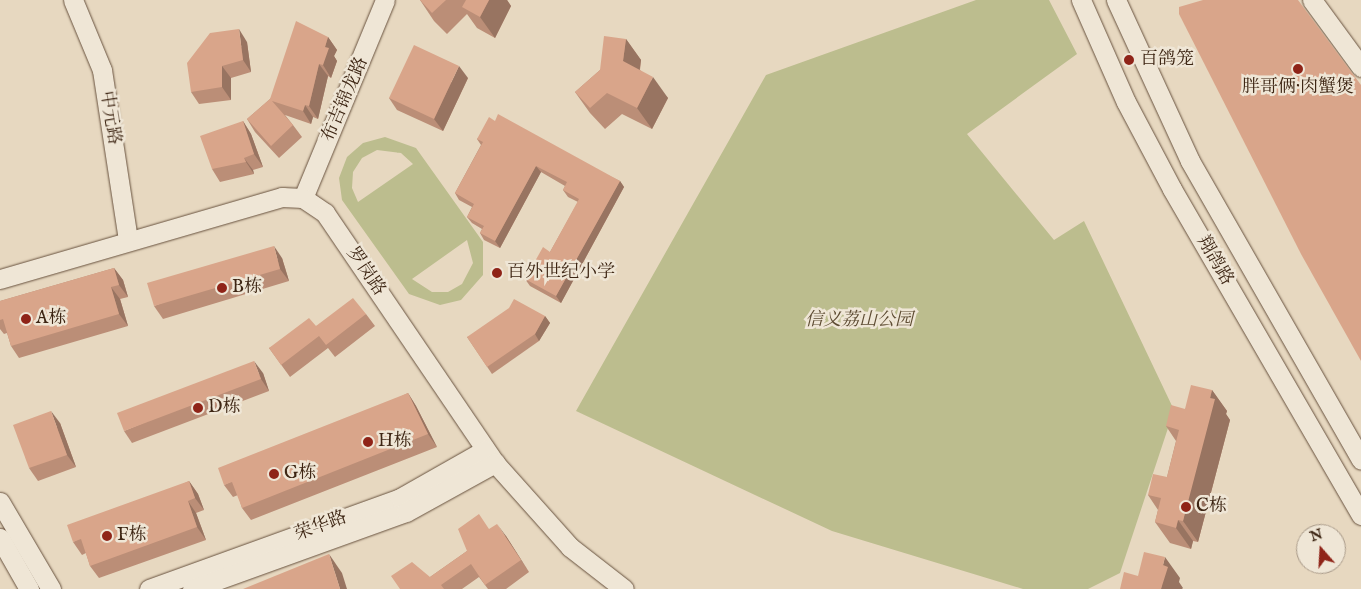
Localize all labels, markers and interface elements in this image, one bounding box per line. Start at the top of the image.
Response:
place label: 百鸽笼 [1140,49,1194,71]
marker: 百鸽笼 [1122,53,1136,67]
street label: 布吉锦龙路 [318,54,374,146]
marker: 胖哥俩·肉蟹煲 [1292,63,1304,75]
place label: 胖哥俩·肉蟹煲 [1242,77,1354,99]
street label: 中元路 [94,90,124,146]
street label: 翔鸽路 [1191,232,1237,290]
street label: 罗岗路 [341,244,389,300]
place label: 百外世纪小学 [507,262,615,284]
marker: 百外世纪小学 [491,267,503,279]
place label: B栋 [232,277,262,299]
marker: B栋 [216,282,228,294]
place label: A栋 [36,308,66,330]
park label: 信义荔山公园 [805,310,913,332]
marker: A栋 [20,313,32,325]
place label: D栋 [208,397,240,419]
marker: D栋 [192,402,204,414]
place label: H栋 [378,431,411,453]
marker: H栋 [362,436,374,448]
place label: G栋 [284,463,316,485]
marker: G栋 [268,468,280,480]
place label: C栋 [1196,496,1227,518]
marker: C栋 [1180,501,1192,513]
street label: 荣华路 [292,508,350,546]
north arrow [1296,524,1346,574]
place label: F栋 [117,525,146,547]
text: N [1308,525,1325,546]
marker: F栋 [101,530,113,542]

